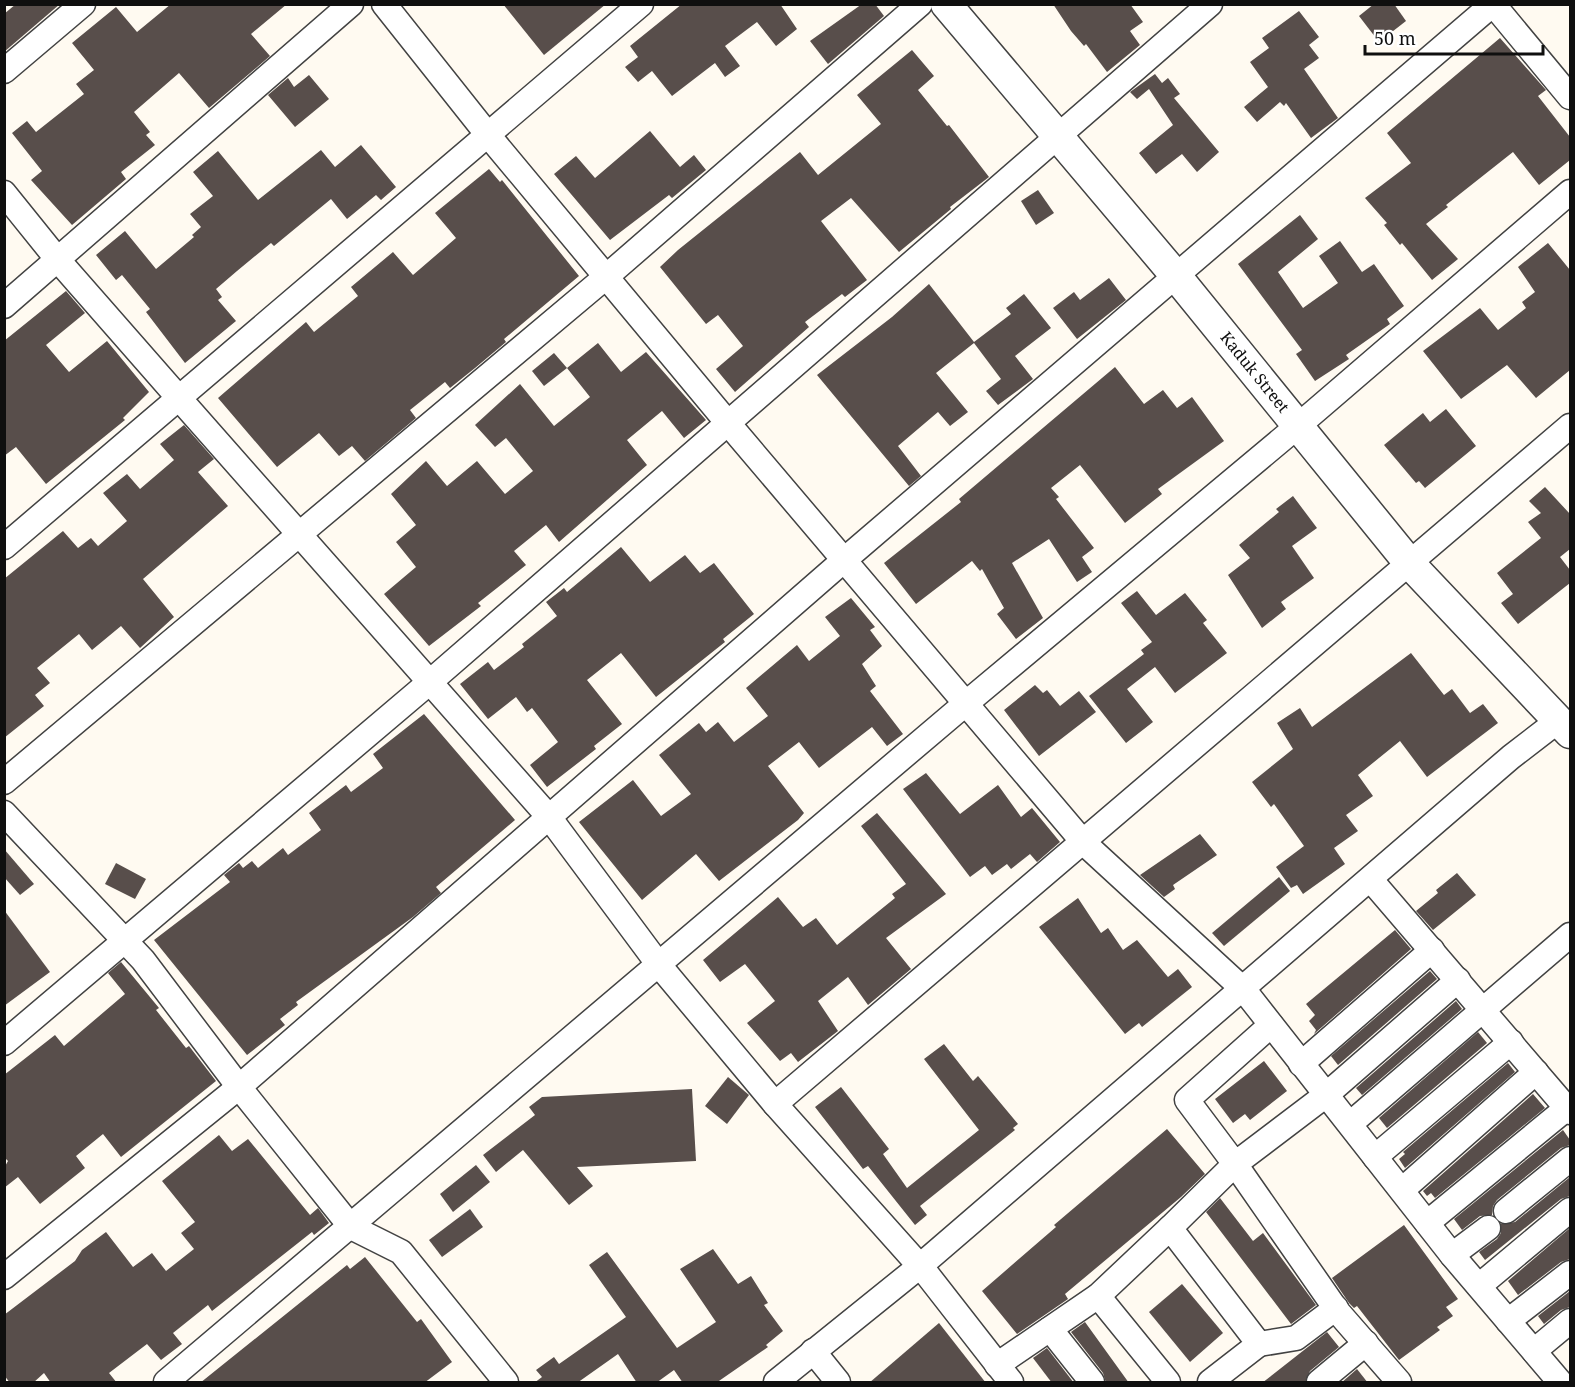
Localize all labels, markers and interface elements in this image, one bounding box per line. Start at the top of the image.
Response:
scale bar [1365,18,1544,56]
text: 50 m [1374,26,1416,50]
street label: Kaduk Street [1216,327,1295,417]

